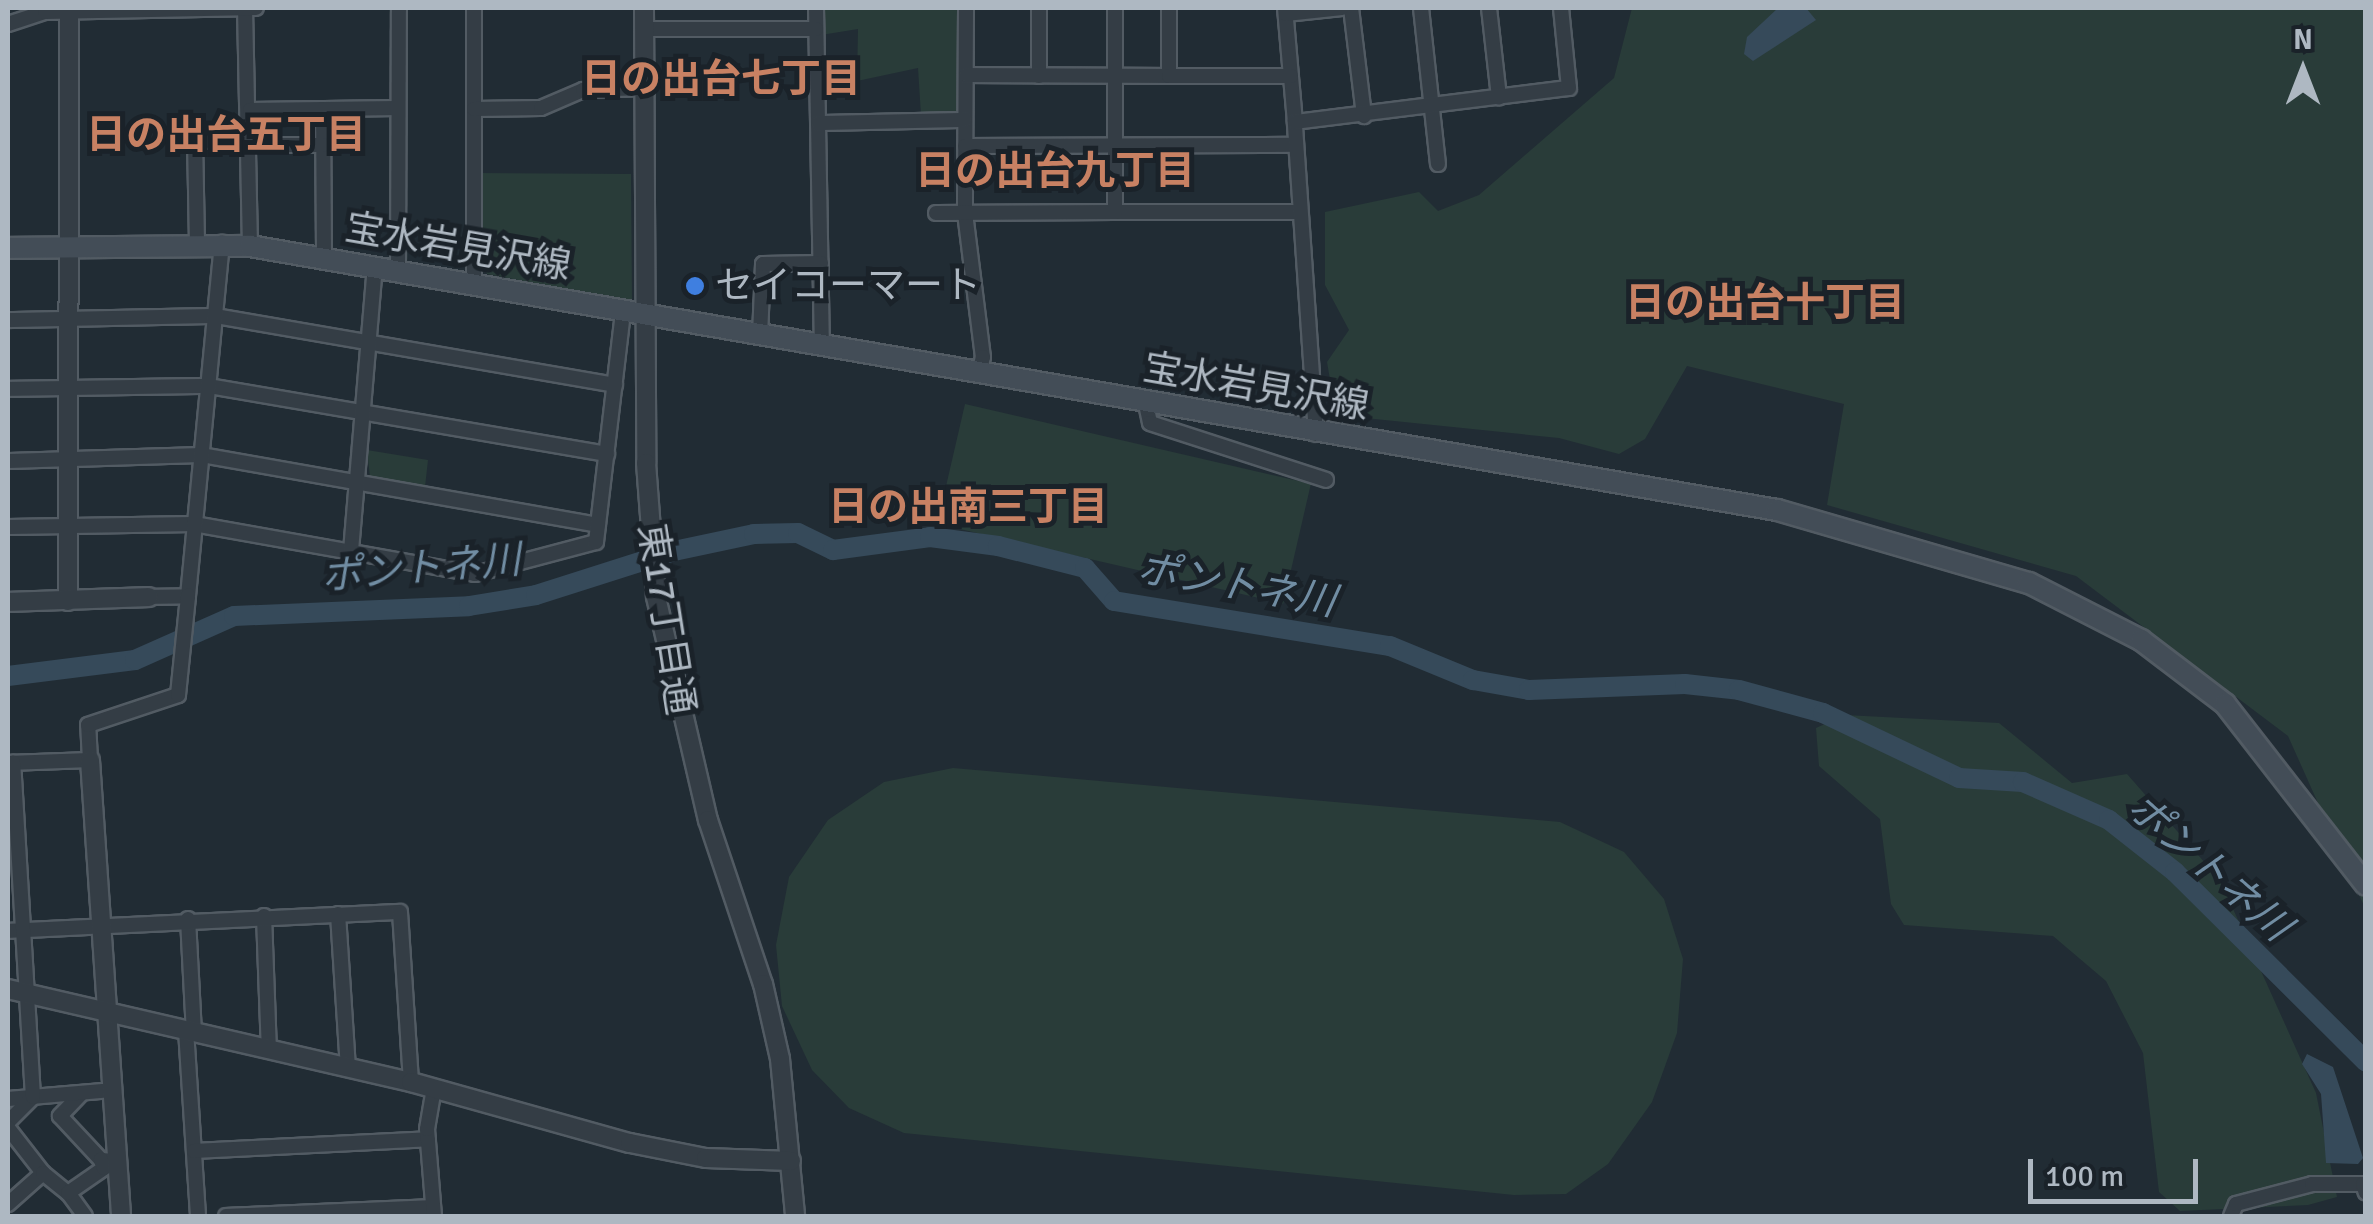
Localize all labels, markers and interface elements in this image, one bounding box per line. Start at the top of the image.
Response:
north arrow [2253,20,2353,120]
text: N [2293,23,2313,57]
district label: 日の出台七丁目 [581,55,861,103]
district label: 日の出台五丁目 [86,111,366,159]
district label: 日の出台九丁目 [915,147,1195,195]
street label: 宝水岩見沢線 [342,205,574,289]
place label: セイコーマート [715,263,981,309]
marker: セイコーマート [684,275,706,297]
district label: 日の出台十丁目 [1625,279,1905,327]
street label: 宝水岩見沢線 [1140,345,1372,429]
district label: 日の出南三丁目 [828,483,1108,531]
street label: 東17丁目通 [628,520,704,718]
water label: ポントネ川 [319,535,523,601]
water label: ポントネ川 [1134,544,1340,626]
water label: ポントネ川 [2118,783,2300,951]
scale bar [2033,1139,2203,1201]
text: 100 m [2045,1158,2124,1195]

